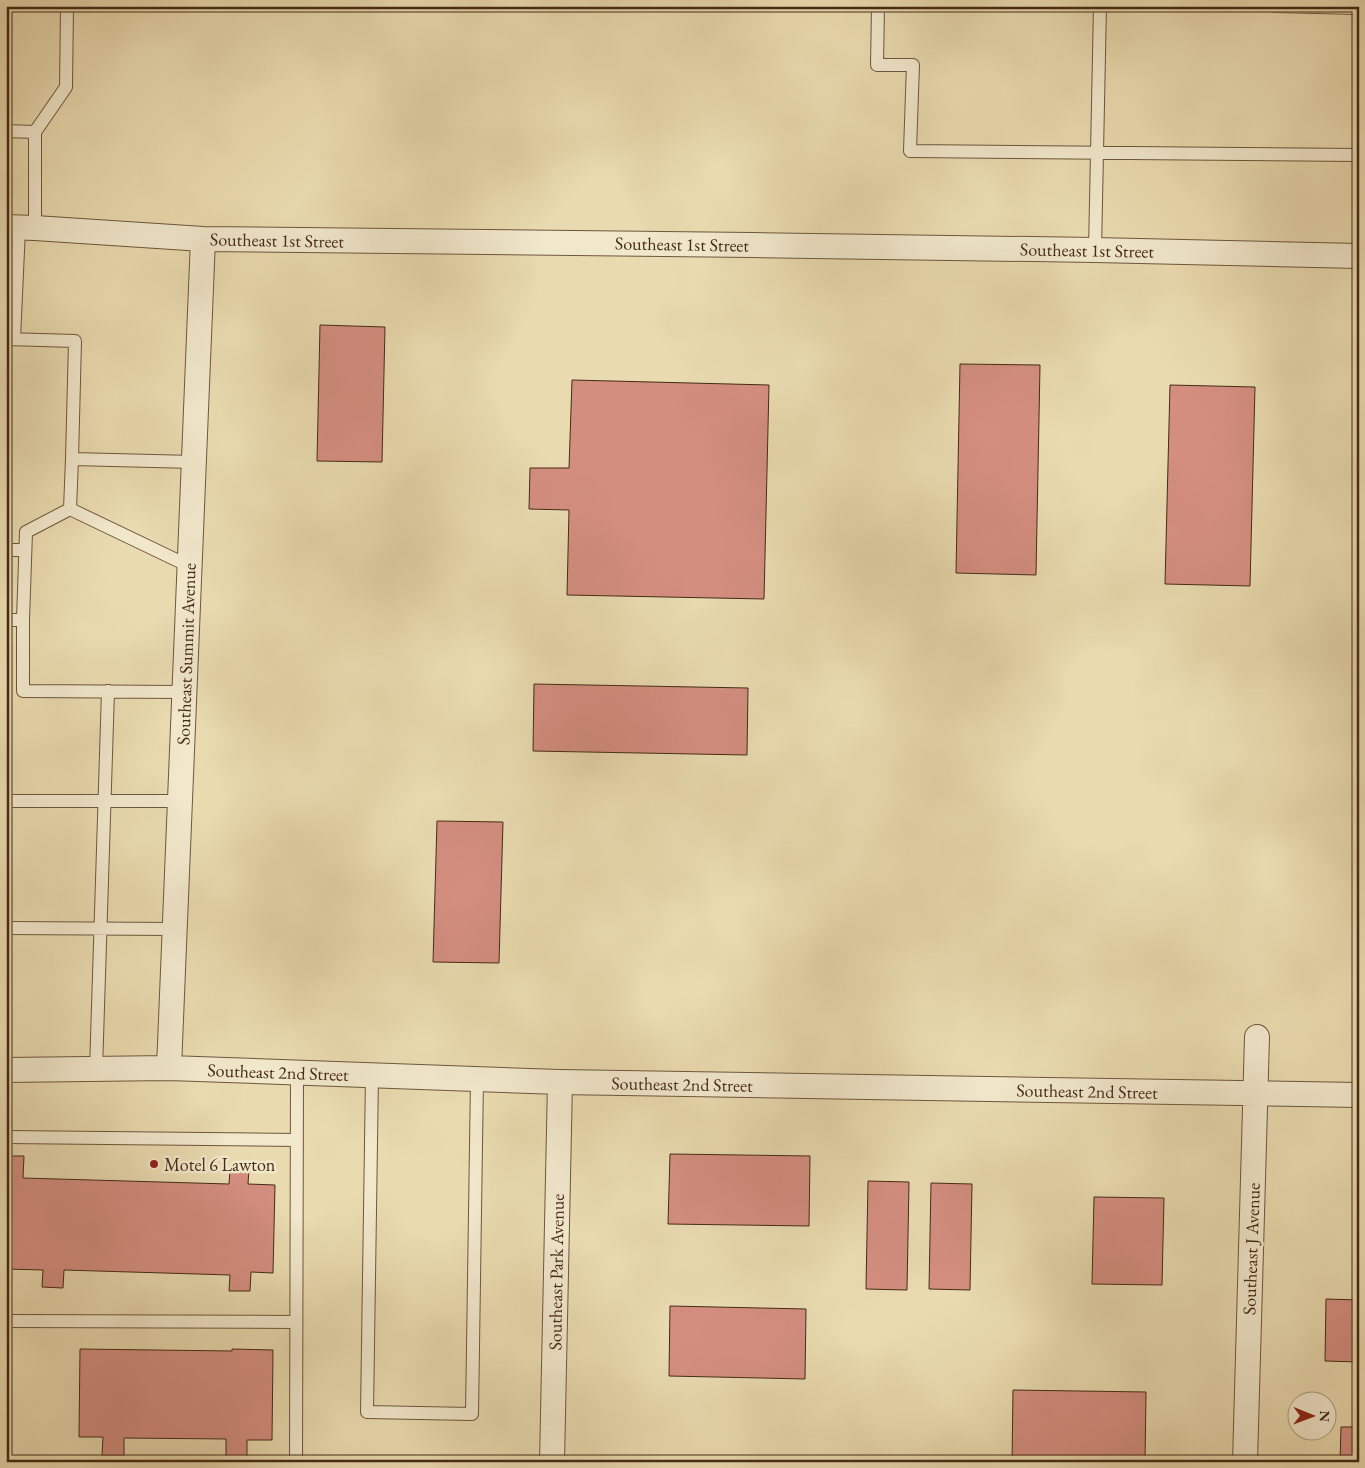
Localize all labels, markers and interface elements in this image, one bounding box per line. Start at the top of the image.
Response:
street label: Southeast 1st Street [210,227,345,253]
street label: Southeast 1st Street [615,231,750,257]
street label: Southeast 1st Street [1020,237,1155,263]
street label: Southeast Summit Avenue [171,563,201,745]
street label: Southeast 2nd Street [207,1058,349,1086]
street label: Southeast 2nd Street [611,1071,753,1097]
street label: Southeast 2nd Street [1016,1078,1158,1104]
place label: Motel 6 Lawton [164,1153,276,1176]
marker: Motel 6 Lawton [148,1158,160,1170]
street label: Southeast J Avenue [1237,1182,1265,1316]
street label: Southeast Park Avenue [543,1193,569,1351]
north arrow [1288,1390,1338,1440]
text: N [1316,1410,1334,1423]

